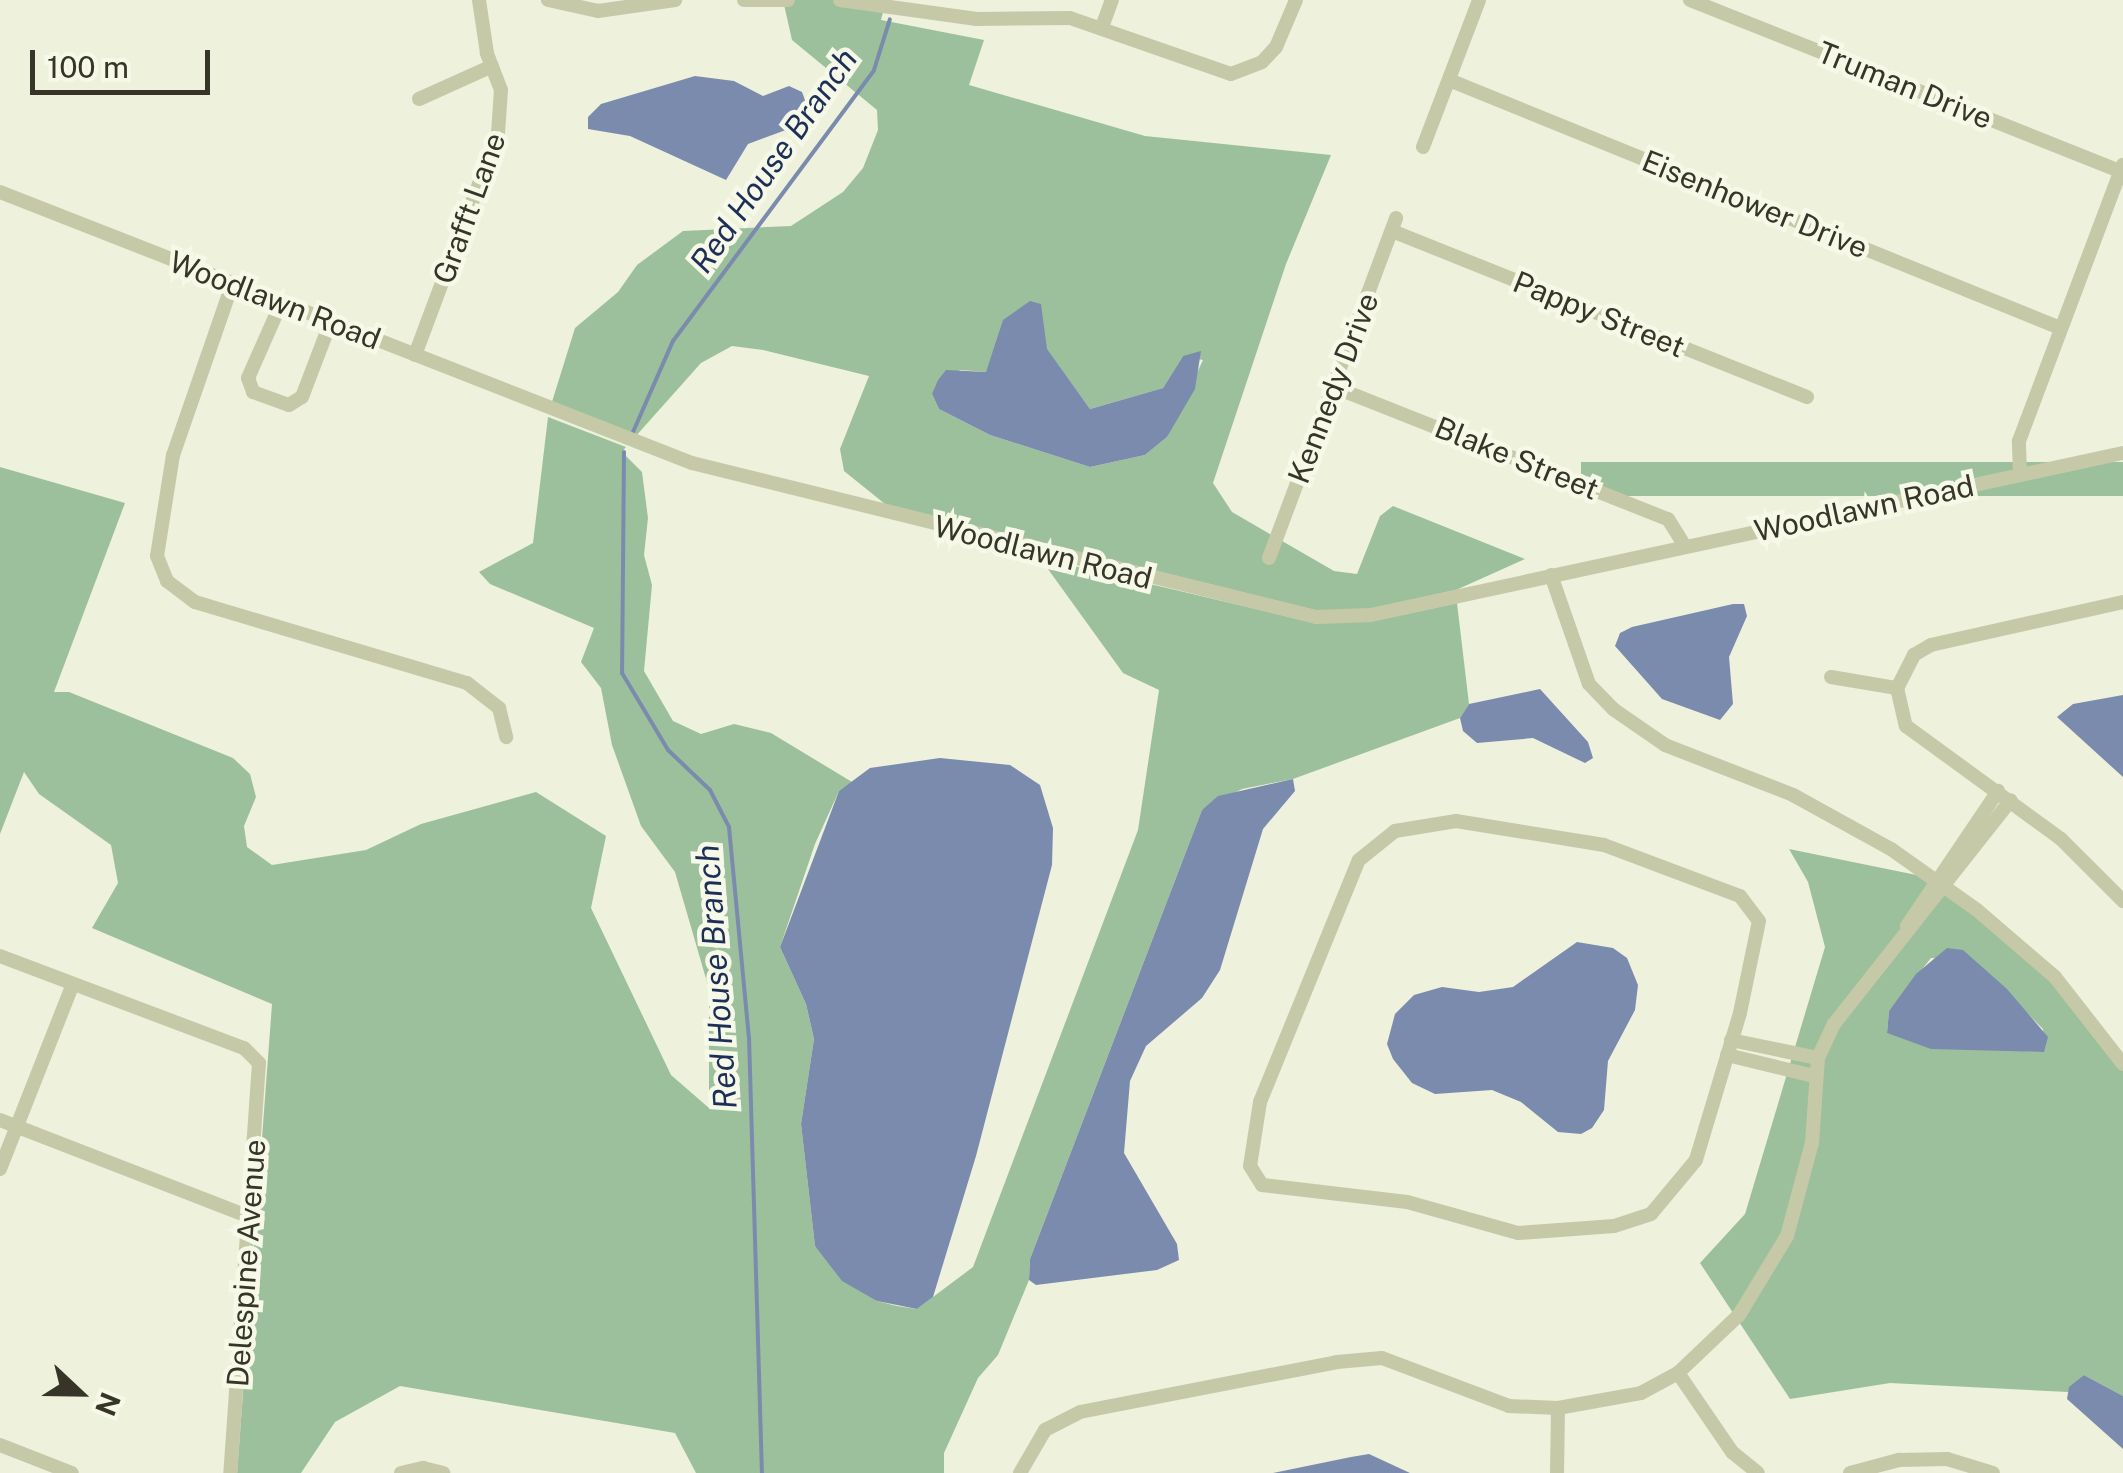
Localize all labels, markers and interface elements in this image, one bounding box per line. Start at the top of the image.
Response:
scale bar [35,30,215,92]
street label: Truman Drive [1812,34,1998,136]
water label: Red House Branch [682,41,866,281]
text: 100 m [47,49,129,85]
street label: Grafft Lane [425,128,513,288]
street label: Eisenhower Drive [1637,142,1873,266]
street label: Woodlawn Road [164,243,386,357]
street label: Pappy Street [1508,263,1690,365]
street label: Kennedy Drive [1280,288,1386,488]
street label: Blake Street [1430,409,1604,507]
street label: Woodlawn Road [1751,467,1977,549]
street label: Woodlawn Road [930,508,1156,596]
water label: Red House Branch [689,843,745,1111]
street label: Delespine Avenue [219,1138,273,1388]
north arrow [30,1343,130,1443]
text: N [89,1388,128,1421]

